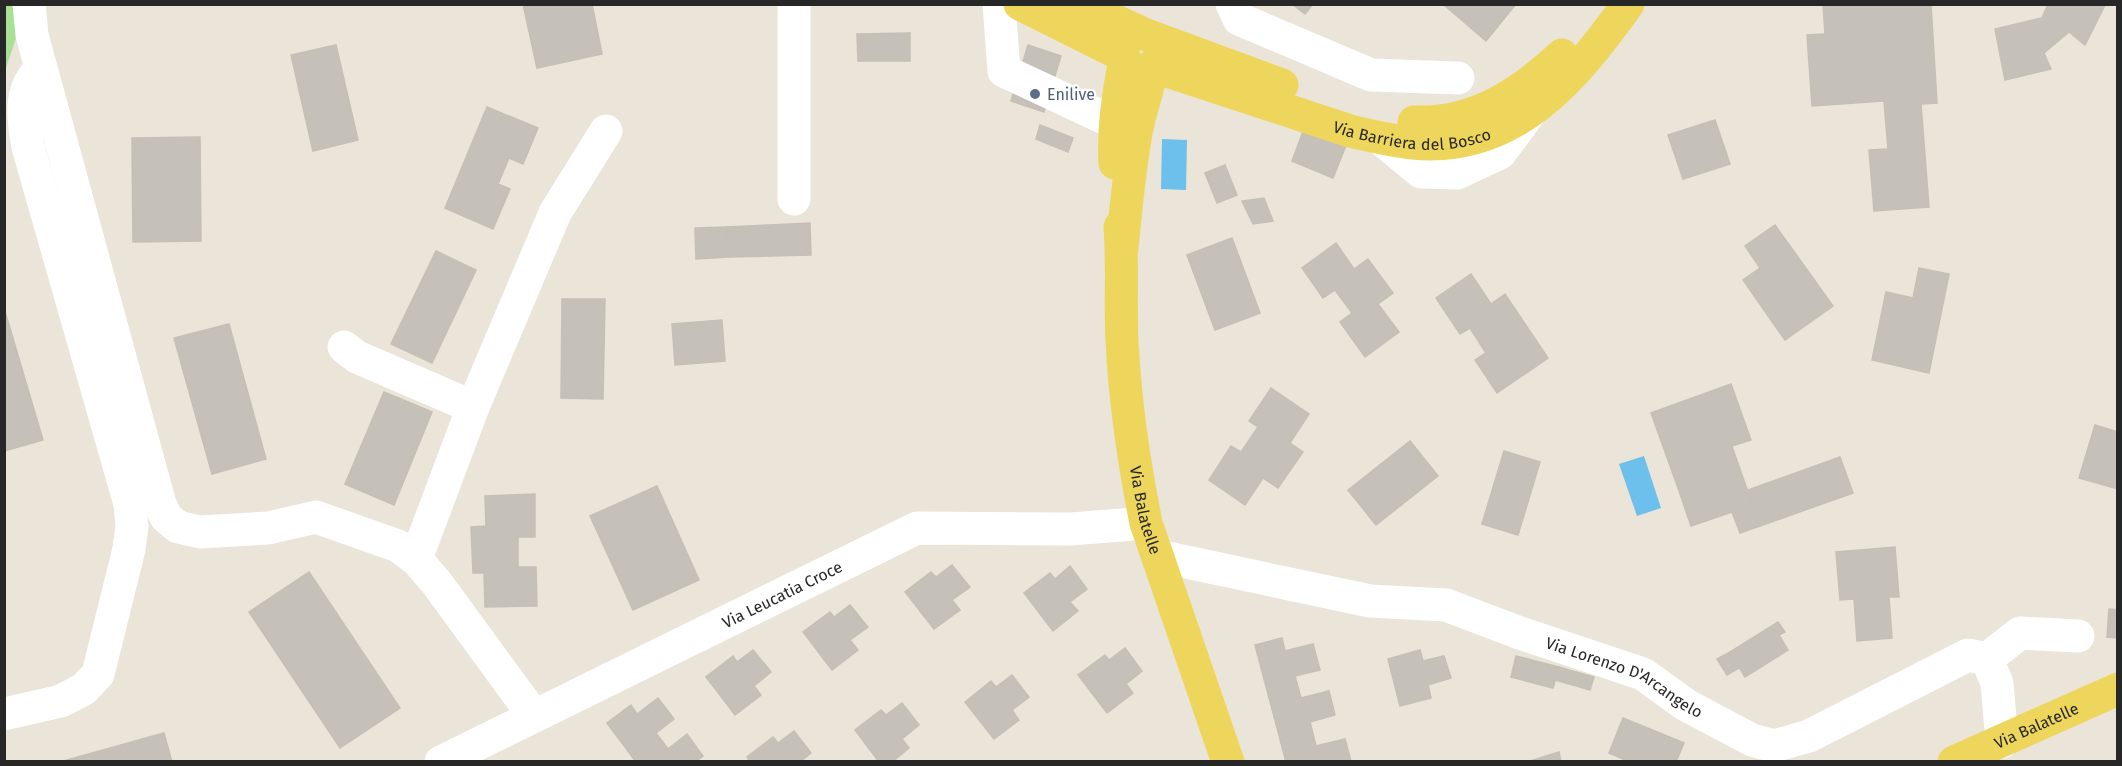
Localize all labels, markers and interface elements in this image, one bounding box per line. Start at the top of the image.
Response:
place label: Enilive [1047,85,1095,104]
marker: Enilive [1028,87,1042,101]
street label: Via Barriera del Bosco [1331,117,1493,153]
street label: Via Balatelle [1126,464,1165,557]
street label: Via Leucatia Croce [719,557,845,632]
street label: Via Lorenzo D'Arcangelo [1543,633,1706,722]
street label: Via Balatelle [1991,698,2081,752]

